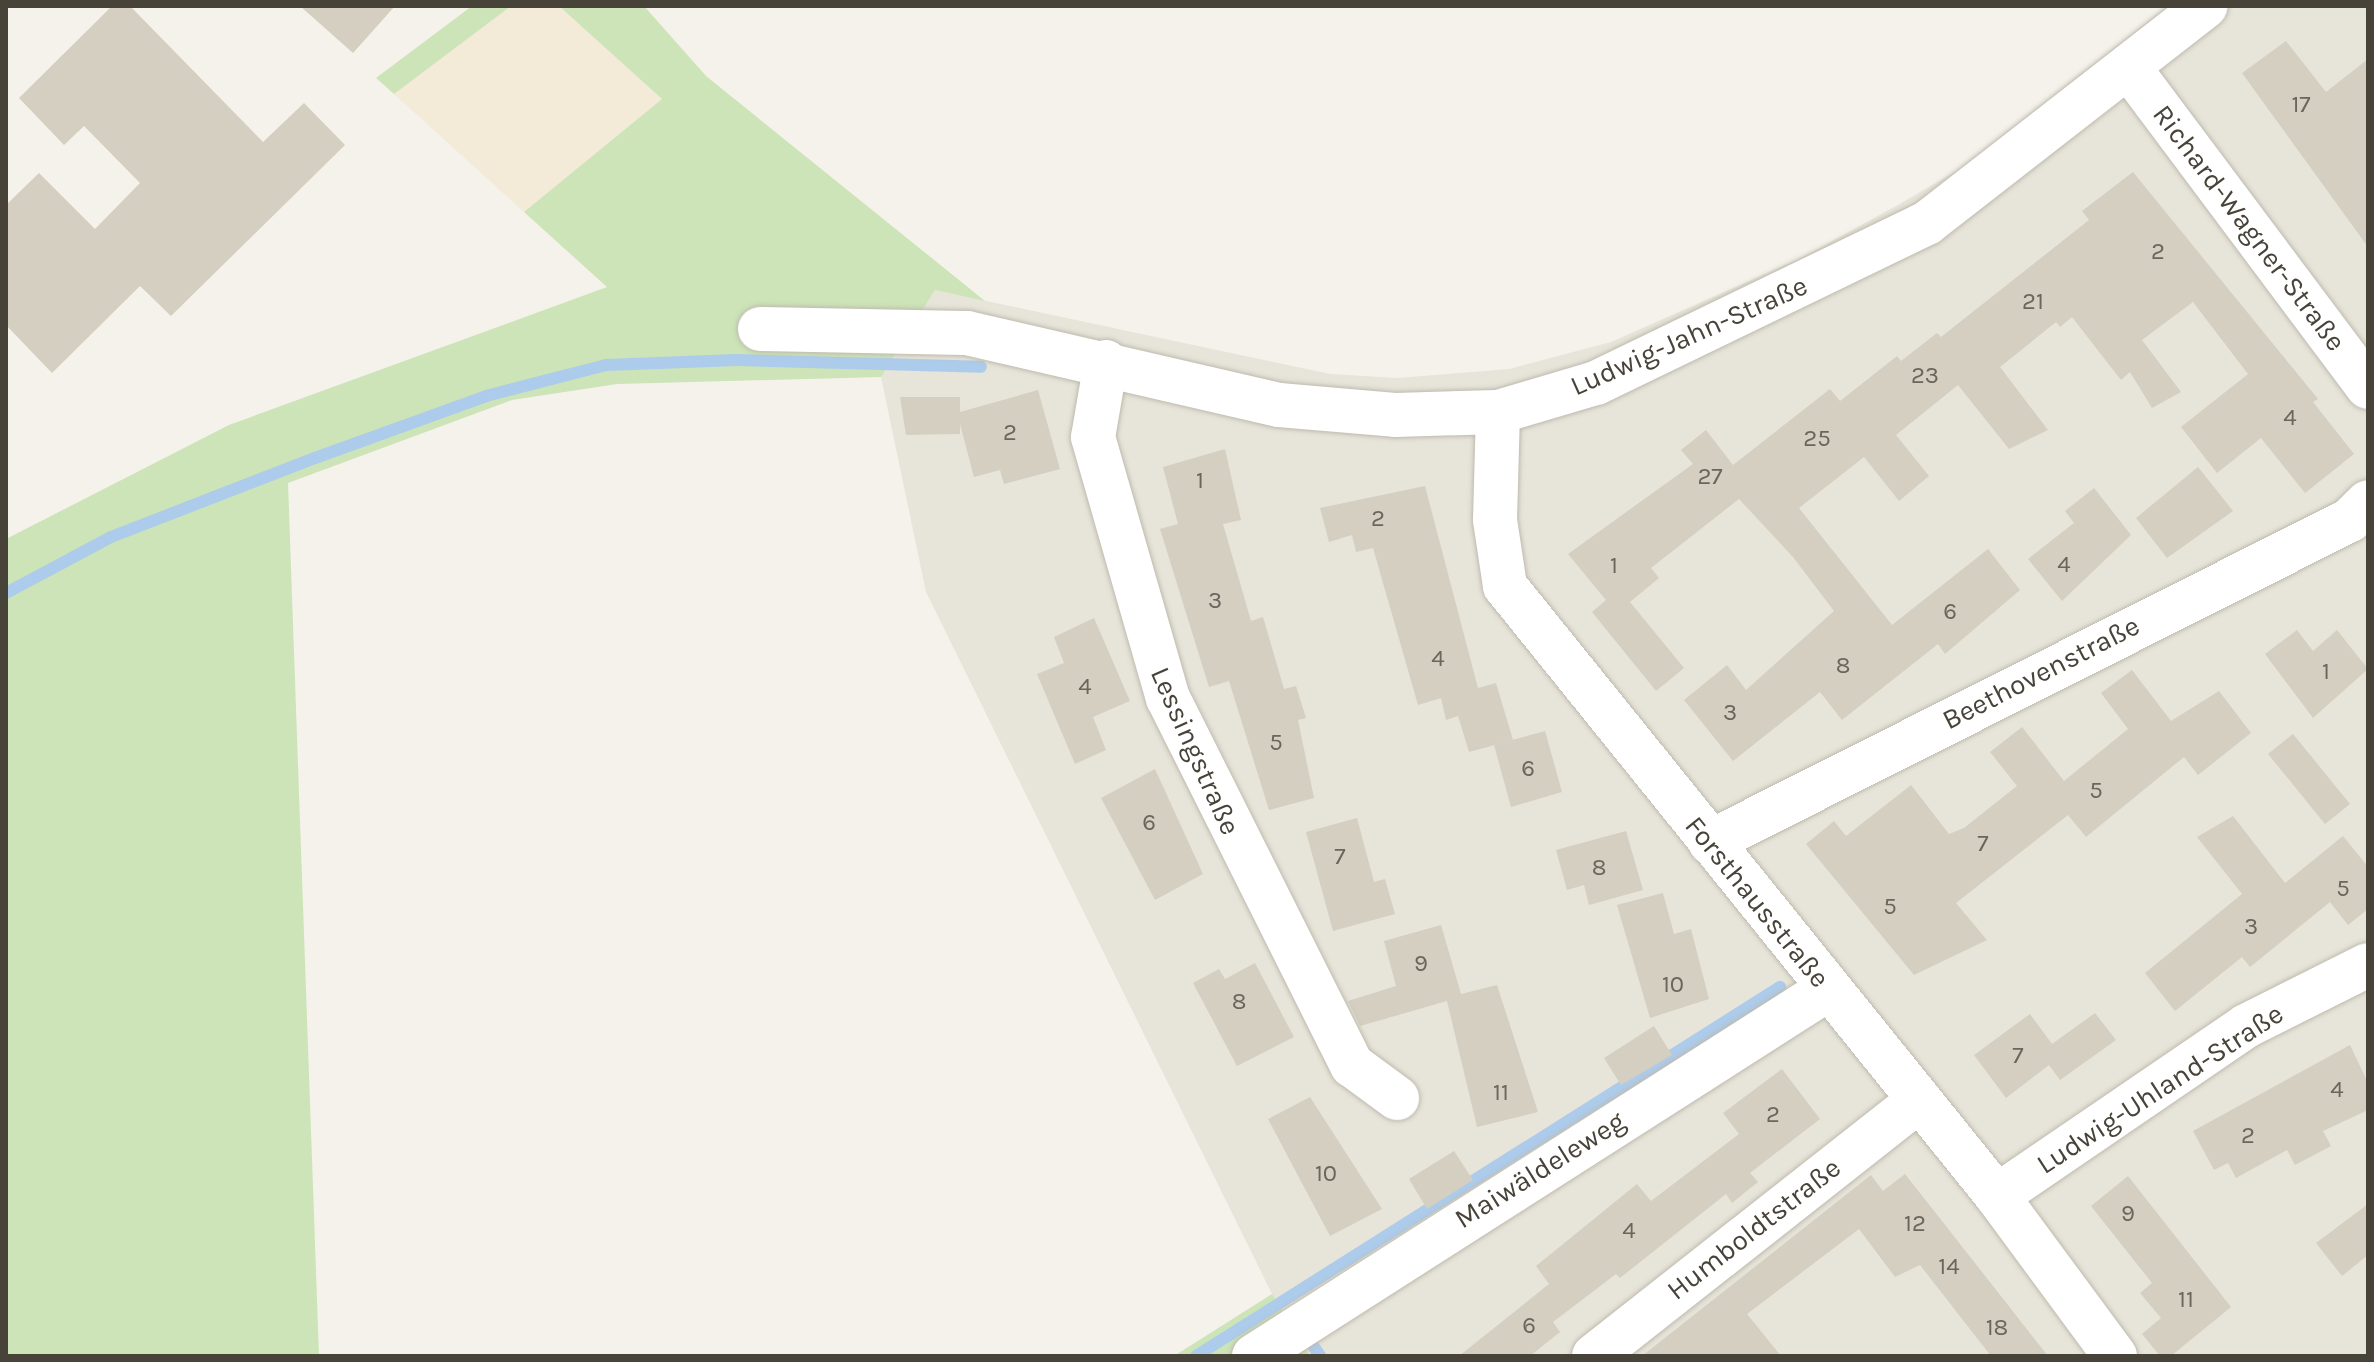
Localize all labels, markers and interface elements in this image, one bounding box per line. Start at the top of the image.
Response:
house number: 17 [2291,91,2311,119]
street label: Richard-Wagner-Straße [2145,98,2353,358]
house number: 2 [2151,238,2165,266]
street label: Ludwig-Jahn-Straße [1565,269,1813,403]
house number: 21 [2022,288,2044,316]
house number: 23 [1911,362,1939,390]
house number: 4 [2283,404,2297,432]
house number: 2 [1003,419,1017,447]
house number: 25 [1803,425,1831,453]
house number: 27 [1697,463,1723,491]
house number: 1 [1196,467,1204,495]
house number: 2 [1371,505,1385,533]
house number: 4 [2057,551,2071,579]
house number: 1 [1610,552,1618,580]
house number: 3 [1208,587,1222,615]
house number: 6 [1943,598,1957,626]
street label: Beethovenstraße [1937,609,2145,737]
house number: 4 [1431,645,1445,673]
house number: 8 [1836,652,1850,680]
house number: 1 [2322,658,2330,686]
street label: Lessingstraße [1143,662,1247,840]
house number: 4 [1078,673,1092,701]
house number: 3 [1723,699,1737,727]
house number: 5 [1269,729,1283,757]
house number: 6 [1521,755,1535,783]
house number: 5 [2089,777,2103,805]
house number: 6 [1142,809,1156,837]
street label: Forsthausstraße [1678,809,1836,995]
house number: 7 [1977,830,1989,858]
house number: 7 [1334,843,1346,871]
house number: 8 [1592,854,1606,882]
house number: 5 [2336,875,2350,903]
house number: 5 [1883,893,1897,921]
house number: 3 [2244,913,2258,941]
house number: 9 [1414,950,1428,978]
house number: 10 [1662,971,1684,999]
house number: 8 [1232,988,1246,1016]
street label: Ludwig-Uhland-Straße [2030,997,2290,1181]
house number: 7 [2012,1042,2024,1070]
house number: 4 [2330,1076,2344,1104]
house number: 11 [1493,1079,1509,1107]
house number: 2 [1766,1101,1780,1129]
street label: Maiwäldeleweg [1449,1104,1631,1236]
house number: 2 [2241,1122,2255,1150]
street label: Humboldtstraße [1661,1151,1847,1307]
house number: 10 [1315,1160,1337,1188]
house number: 9 [2121,1200,2135,1228]
house number: 12 [1904,1210,1926,1238]
house number: 4 [1622,1217,1636,1245]
house number: 14 [1938,1253,1960,1281]
house number: 11 [2178,1286,2194,1314]
house number: 6 [1522,1312,1536,1340]
house number: 18 [1986,1314,2008,1342]

